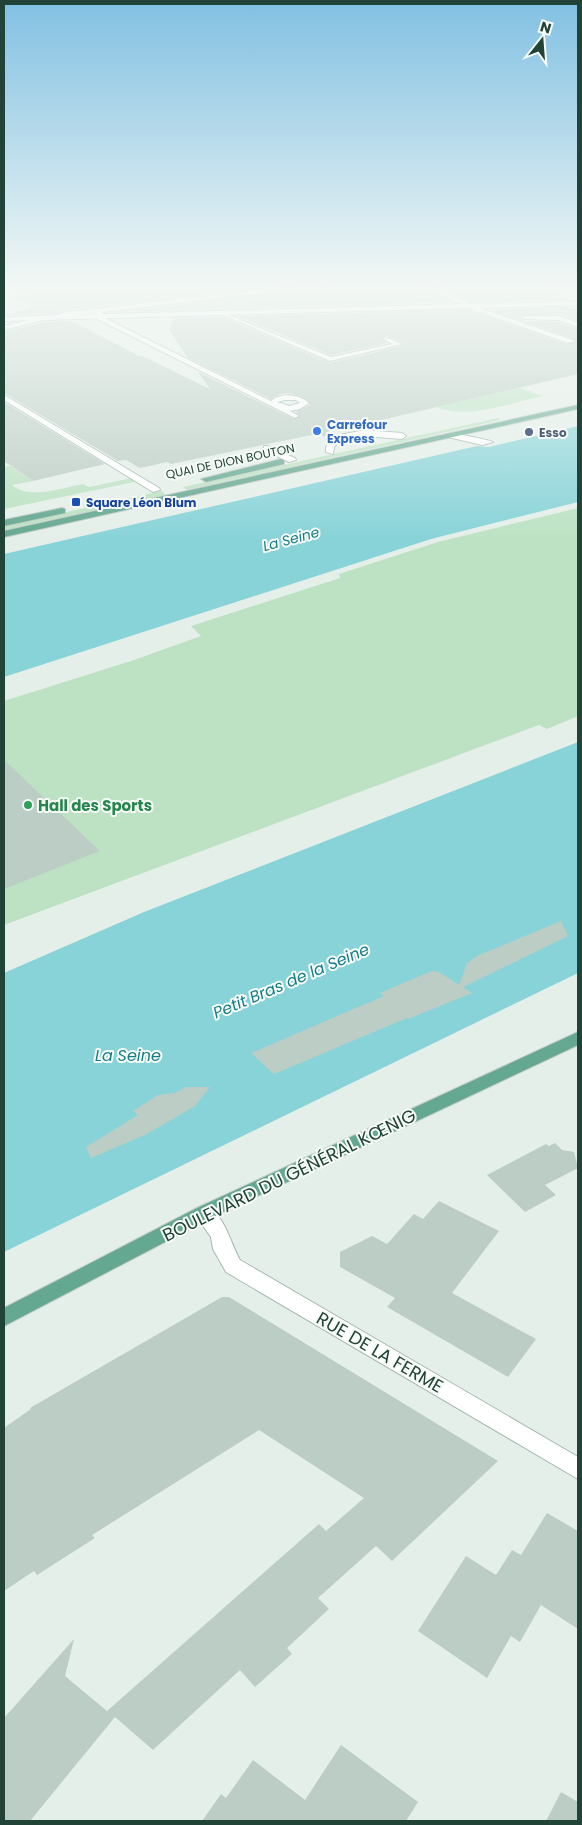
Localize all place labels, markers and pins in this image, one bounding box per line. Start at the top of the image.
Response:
place label: Carrefour Express [327,416,387,447]
place label: Esso [539,424,567,441]
marker: Carrefour Express [311,425,323,437]
marker: Esso [523,426,535,438]
place label: Square Léon Blum [86,494,197,511]
marker: Square Léon Blum [70,496,82,508]
place label: Hall des Sports [38,795,152,816]
marker: Hall des Sports [22,799,34,811]

